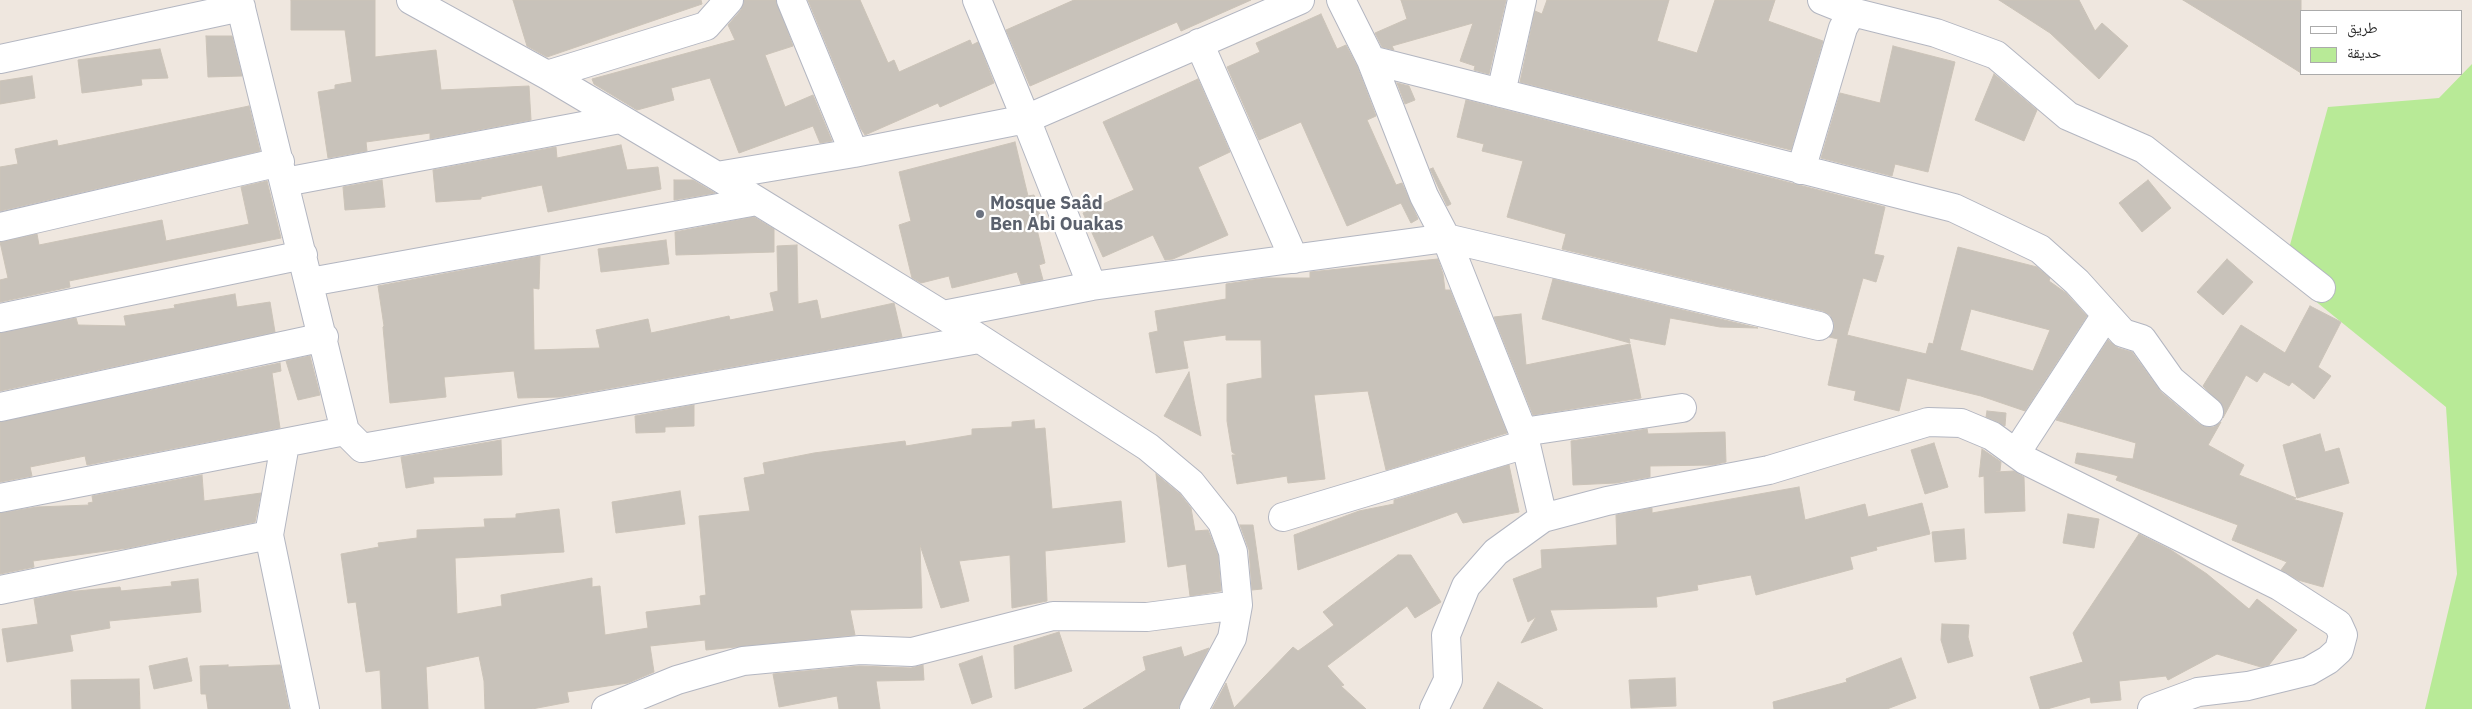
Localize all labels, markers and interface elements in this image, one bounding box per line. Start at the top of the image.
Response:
legend [2300,10,2462,75]
text: طريق [2347,18,2378,37]
text: حديقة [2347,43,2381,62]
place label: Mosque Saâd Ben Abi Ouakas [990,193,1123,235]
marker: Mosque Saâd Ben Abi Ouakas [974,208,986,220]

